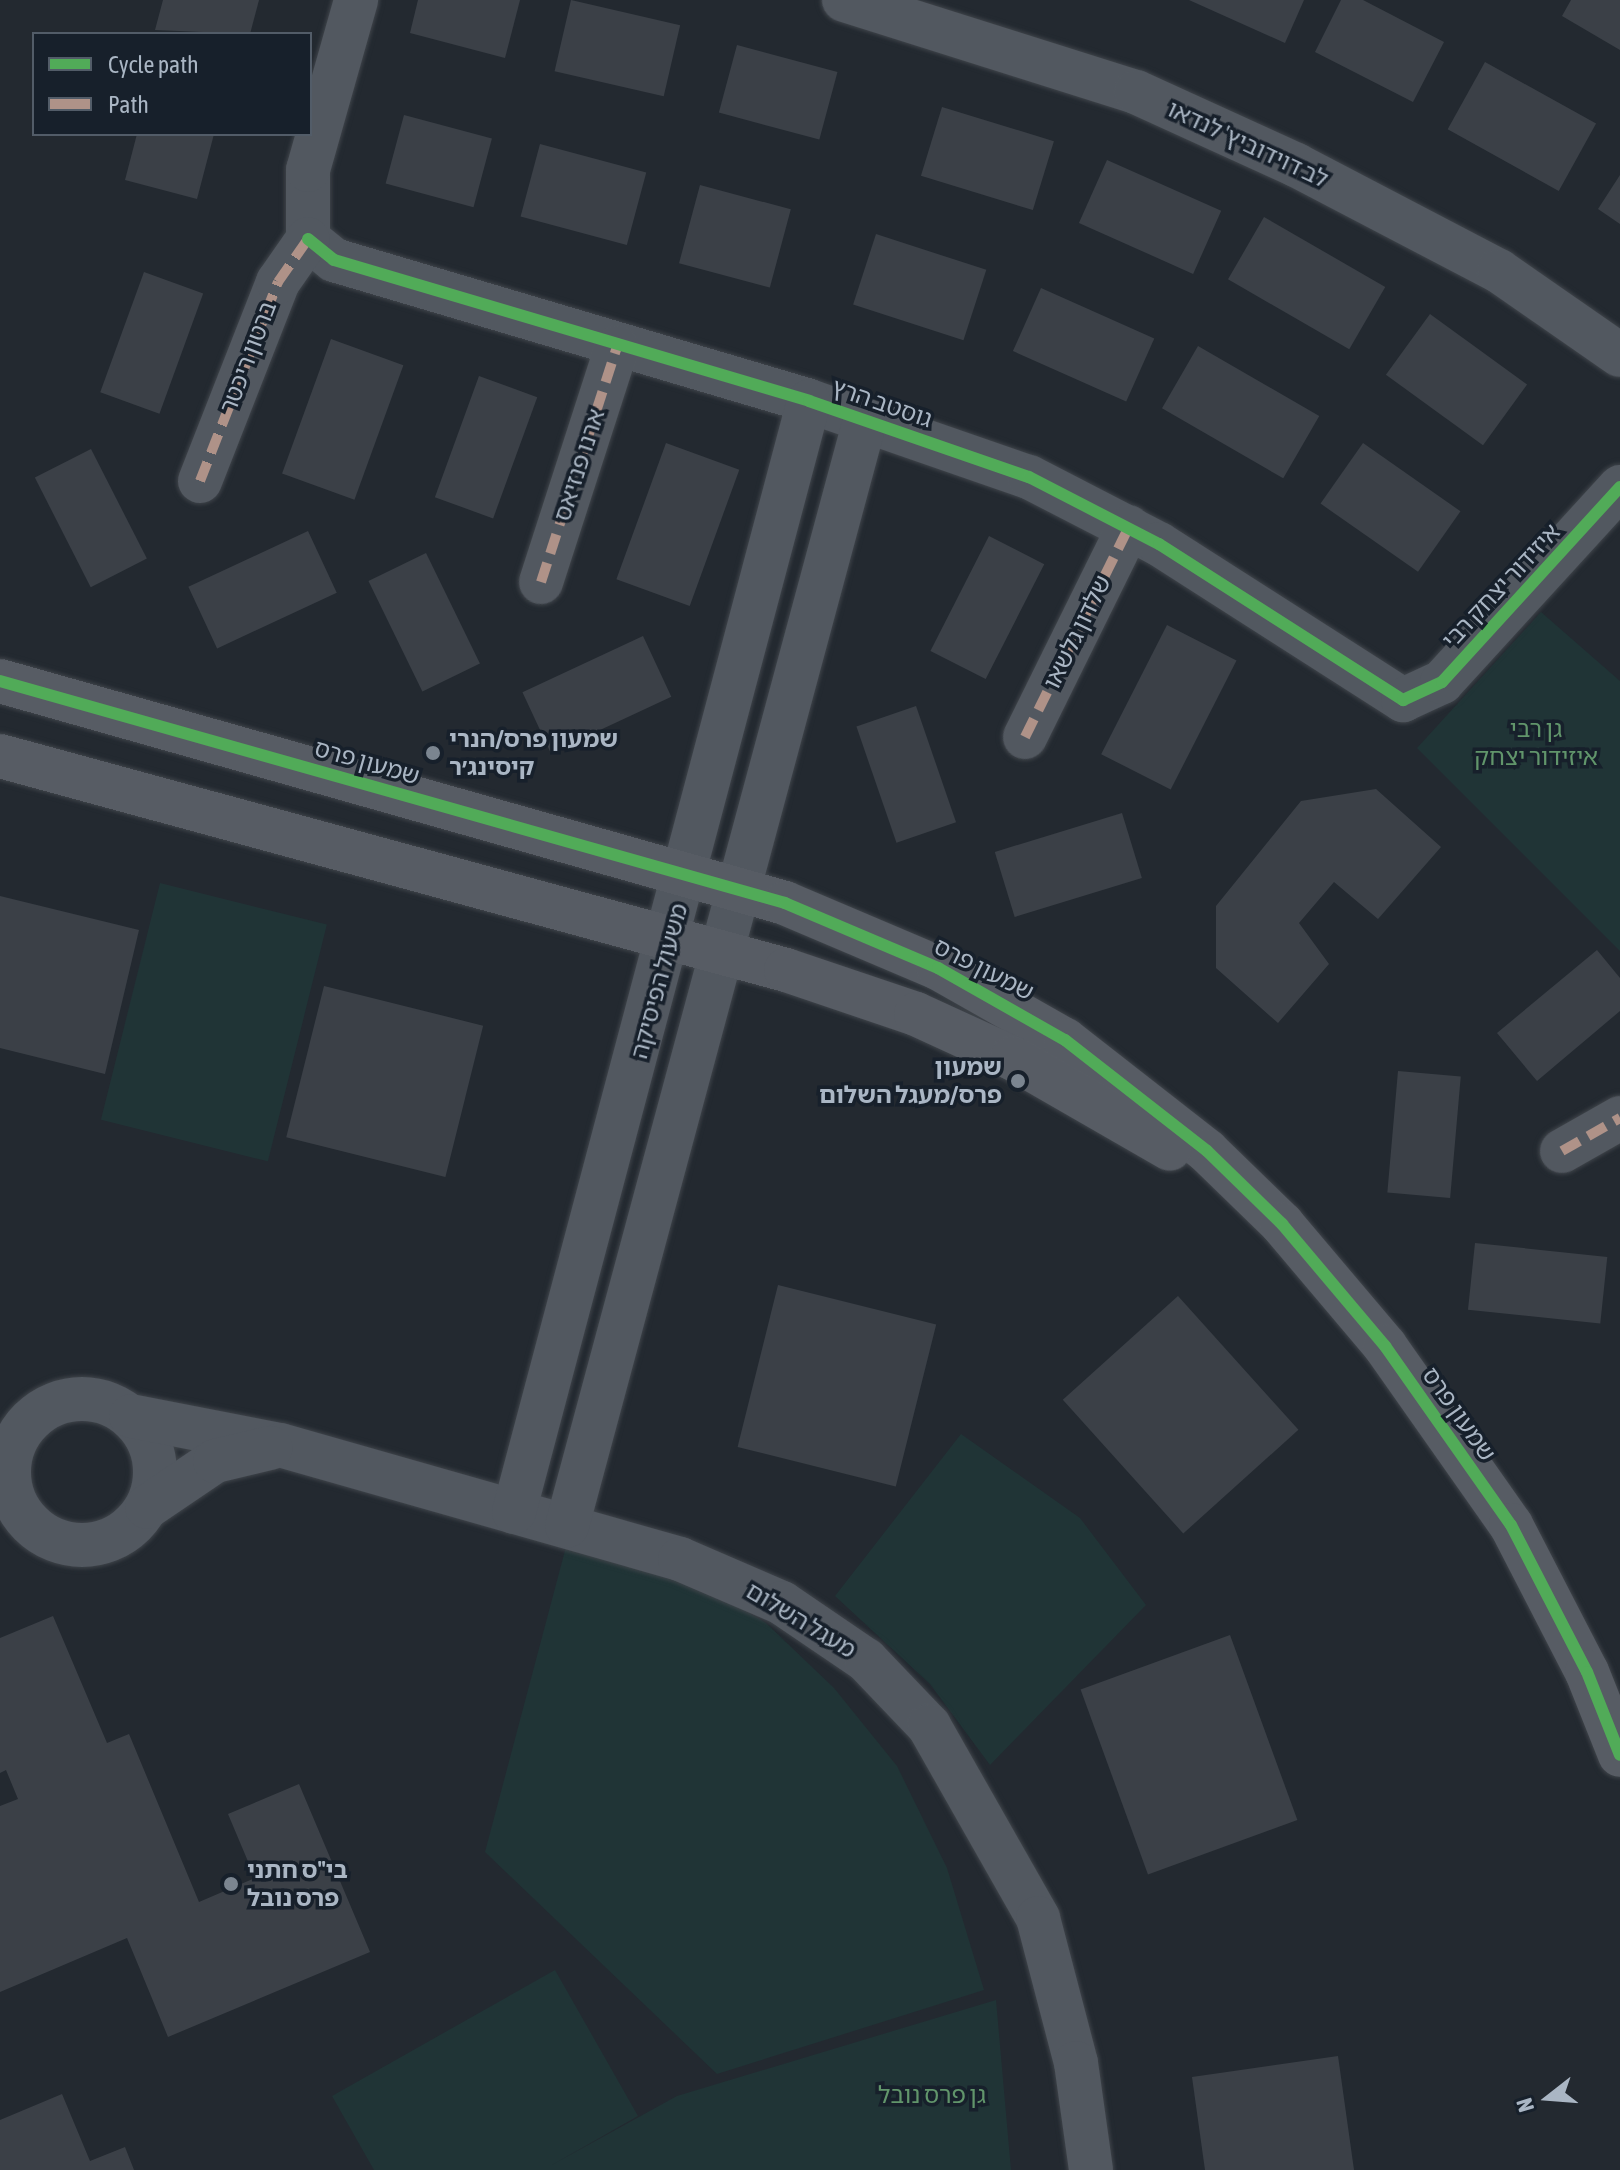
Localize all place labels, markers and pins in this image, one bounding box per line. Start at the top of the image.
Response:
place label: שמעון פרס/הנרי קיסינג׳ר [449,725,618,781]
marker: שמעון פרס/הנרי קיסינג׳ר [424,744,442,762]
place label: שמעון פרס/מעגל השלום [819,1053,1002,1109]
marker: שמעון פרס/מעגל השלום [1009,1072,1027,1090]
place label: בי"ס חתני פרס נובל [247,1856,348,1912]
marker: בי"ס חתני פרס נובל [222,1875,240,1893]

